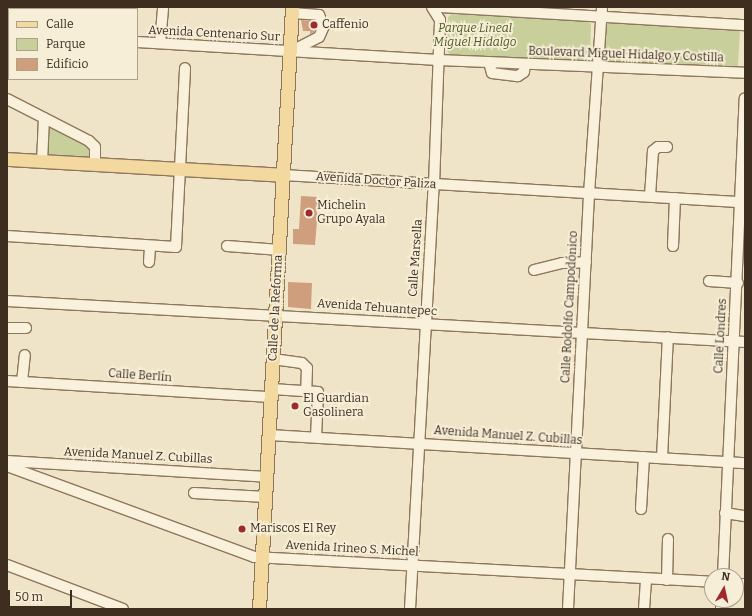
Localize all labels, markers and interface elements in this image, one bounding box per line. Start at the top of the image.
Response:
legend [8,8,138,80]
text: Calle [46,17,74,31]
place label: Caffenio [322,18,369,32]
marker: Caffenio [309,20,319,30]
park label: Parque Lineal Miguel Hidalgo [434,22,516,50]
street label: Avenida Centenario Sur [148,23,280,45]
text: Parque [46,37,85,51]
street label: Boulevard Miguel Hidalgo y Costilla [528,44,724,66]
text: Edificio [46,57,88,71]
street label: Avenida Doctor Paliza [315,170,437,192]
place label: Michelin Grupo Ayala [317,199,385,227]
marker: Michelin Grupo Ayala [304,208,314,218]
street label: Calle Marsella [406,219,426,297]
street label: Calle Rodolfo Campodónico [559,230,581,384]
street label: Calle de la Reforma [266,254,286,362]
street label: Avenida Tehuantepec [316,297,438,319]
street label: Calle Londres [712,298,730,374]
street label: Calle Berlín [108,367,172,385]
place label: El Guardian Gasolinera [303,392,369,420]
marker: El Guardian Gasolinera [290,401,300,411]
street label: Avenida Manuel Z. Cubillas [433,424,583,448]
street label: Avenida Manuel Z. Cubillas [63,445,213,467]
place label: Mariscos El Rey [250,522,336,536]
marker: Mariscos El Rey [237,524,247,534]
street label: Avenida Irineo S. Michel [285,538,419,560]
north arrow [704,568,744,608]
text: N [721,570,731,584]
scale bar [10,582,74,608]
text: 50 m [15,590,43,604]

